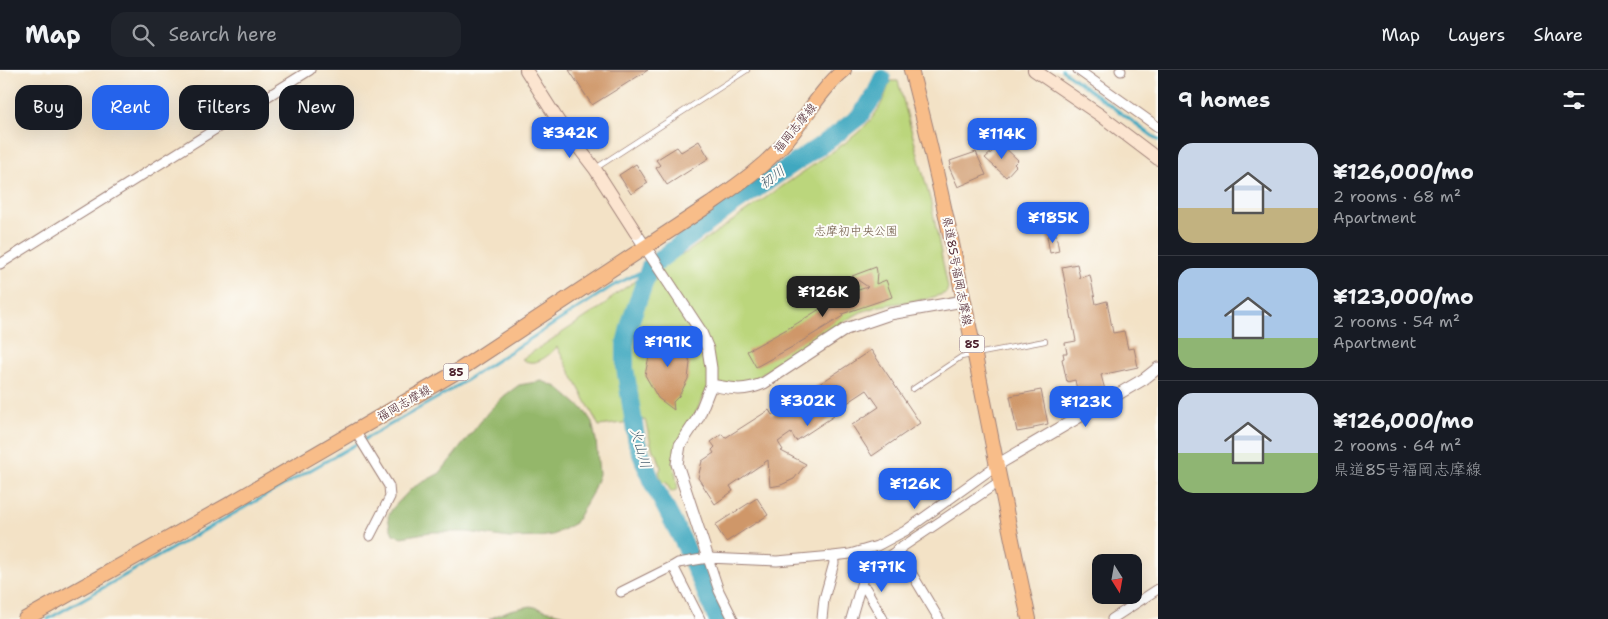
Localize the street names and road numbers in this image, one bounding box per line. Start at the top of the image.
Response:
street label: 福岡志摩線 [770,100,820,156]
street label: 県道85号福岡志摩線 [939,215,975,327]
road number: 85 [960,336,984,352]
road number: 85 [444,364,468,380]
street label: 福岡志摩線 [374,381,434,425]

